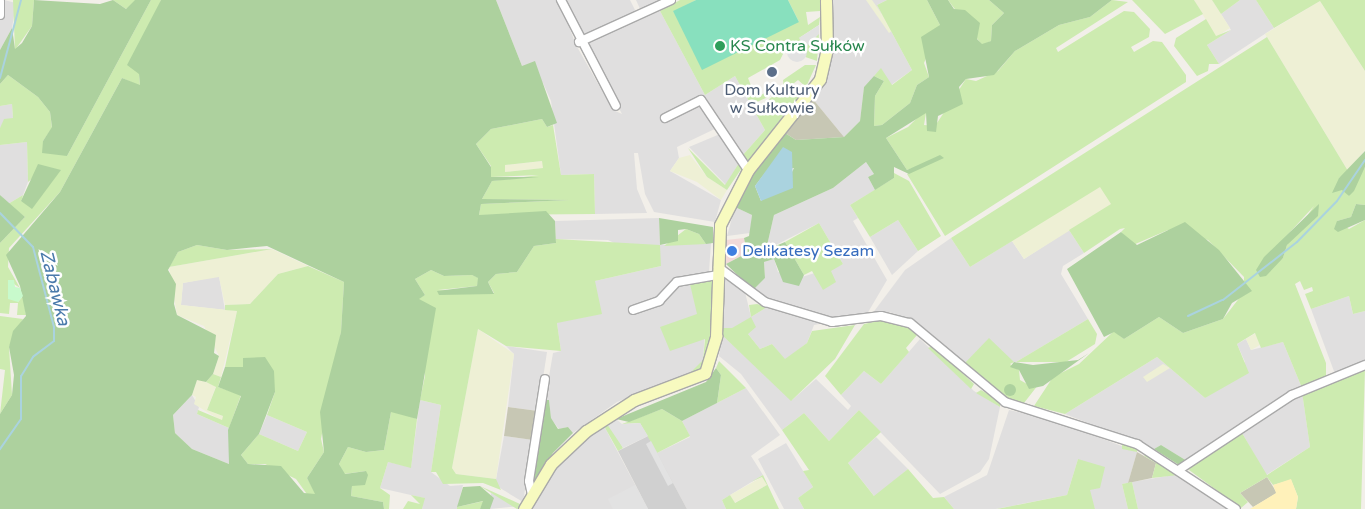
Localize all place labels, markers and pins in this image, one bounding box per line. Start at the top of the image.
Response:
place label: KS Contra Sułków [730,36,865,56]
marker: KS Contra Sułków [714,40,726,52]
marker: Dom Kultury w Sułkowie [766,66,778,78]
place label: Dom Kultury w Sułkowie [724,80,820,118]
place label: Delikatesy Sezam [742,241,874,261]
marker: Delikatesy Sezam [726,245,738,257]

